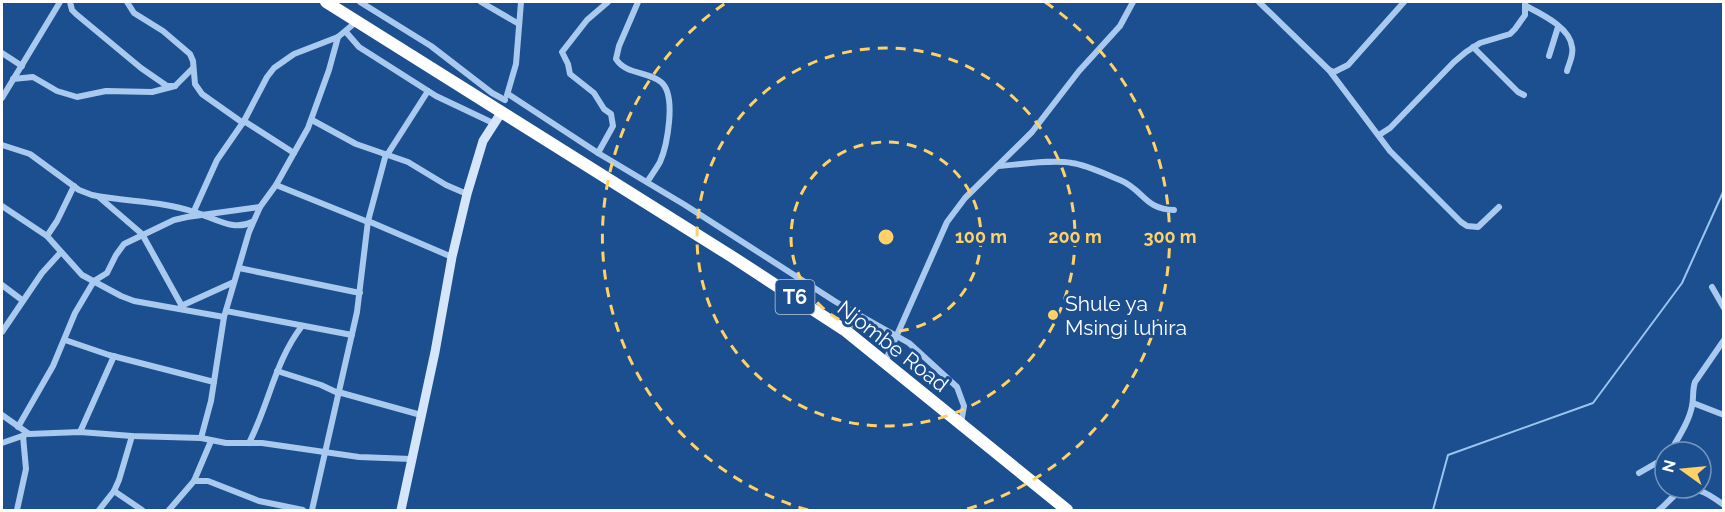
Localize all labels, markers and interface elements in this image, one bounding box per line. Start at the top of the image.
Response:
text: 100 m [955,226,1007,247]
text: 200 m [1048,226,1102,247]
text: 300 m [1143,226,1197,247]
centre of rings [876,227,896,247]
road number: T6 [776,280,814,314]
place label: Shule ya Msingi luhira [1065,291,1187,340]
street label: Njombe Road [833,295,953,397]
marker: Shule ya Msingi luhira [1046,308,1060,322]
north arrow [1653,440,1713,500]
text: N [1658,458,1680,475]

